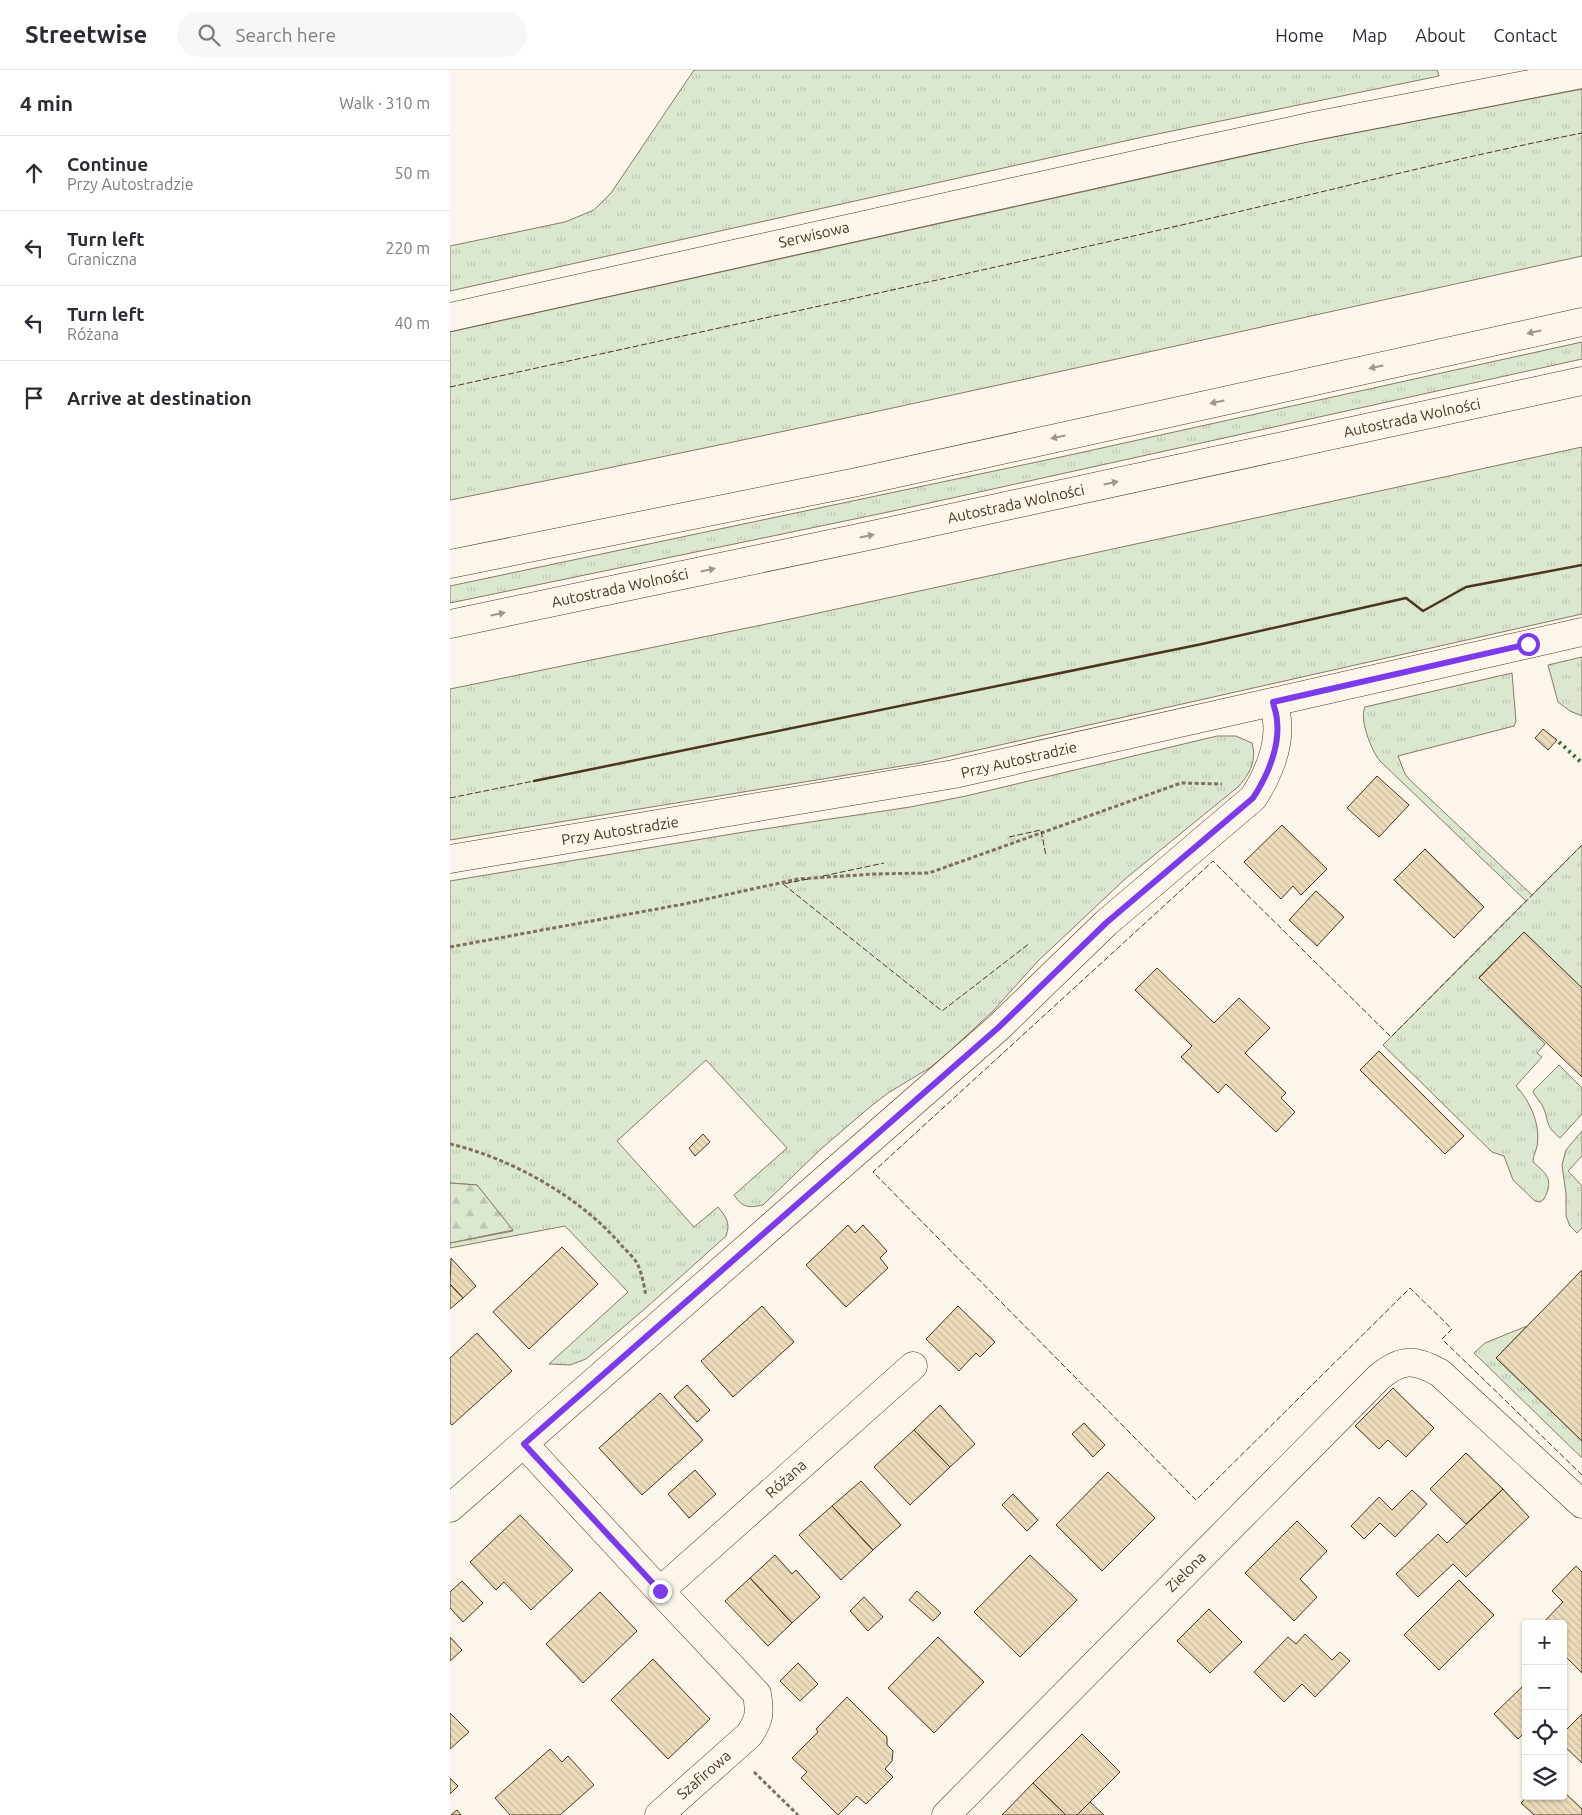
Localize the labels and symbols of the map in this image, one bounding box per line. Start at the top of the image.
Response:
street label: Serwisowa [777,218,851,251]
one-way arrow [1527,328,1542,336]
one-way arrow [1368,363,1383,371]
street label: Autostrada Wolności [1342,395,1482,440]
one-way arrow [1209,398,1225,406]
one-way arrow [1051,433,1066,441]
one-way arrow [1104,479,1120,487]
street label: Autostrada Wolności [946,481,1086,526]
one-way arrow [860,532,876,540]
street label: Autostrada Wolności [550,565,690,610]
one-way arrow [701,566,716,574]
one-way arrow [490,610,505,618]
route start [1517,633,1540,656]
street label: Przy Autostradzie [959,738,1079,781]
street label: Przy Autostradzie [560,813,680,848]
street label: Różana [762,1456,809,1501]
street label: Zielona [1162,1548,1209,1595]
route end [649,1580,672,1603]
street label: Szafirowa [673,1747,734,1803]

